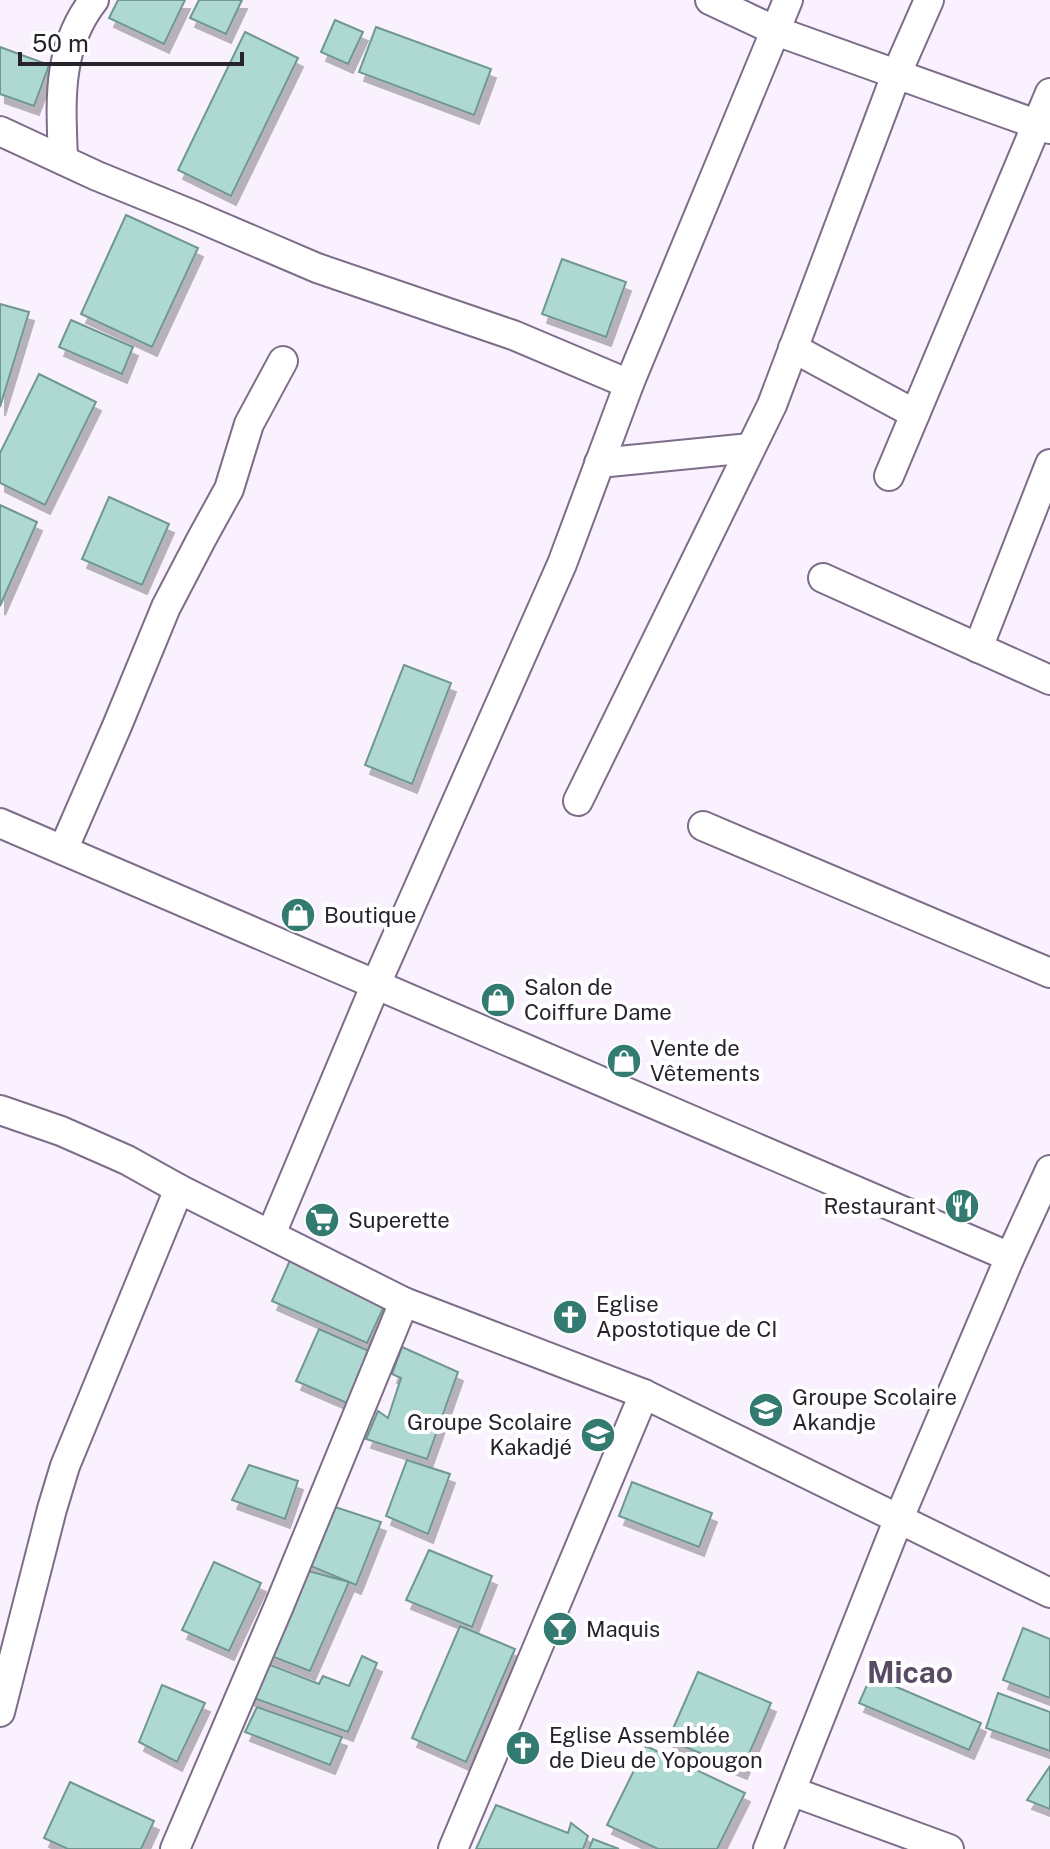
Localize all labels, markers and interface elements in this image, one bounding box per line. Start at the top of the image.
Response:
scale bar [20,16,242,66]
text: 50 m [32,29,89,57]
shop icon: Boutique [279,896,317,934]
place label: Boutique [324,902,416,928]
place label: Salon de Coiffure Dame [524,974,672,1025]
shop icon: Salon de Coiffure Dame [479,981,517,1019]
place label: Vente de Vêtements [650,1035,760,1086]
shop icon: Vente de Vêtements [605,1042,643,1080]
restaurant icon: Restaurant [943,1187,981,1225]
place label: Restaurant [823,1193,936,1219]
supermarket icon: Superette [303,1201,341,1239]
place label: Superette [348,1207,450,1233]
place label: Eglise Apostotique de CI [596,1291,778,1342]
church icon: Eglise Apostotique de CI [551,1298,589,1336]
place label: Groupe Scolaire Akandje [792,1384,957,1435]
school or university icon: Groupe Scolaire Akandje [747,1391,785,1429]
place label: Groupe Scolaire Kakadjé [407,1409,572,1460]
school or university icon: Groupe Scolaire Kakadjé [579,1416,617,1454]
bar icon: Maquis [541,1610,579,1648]
place label: Maquis [586,1616,660,1642]
district label: Micao [867,1654,953,1690]
place label: Eglise Assemblée de Dieu de Yopougon [549,1722,763,1773]
church icon: Eglise Assemblée de Dieu de Yopougon [504,1729,542,1767]

